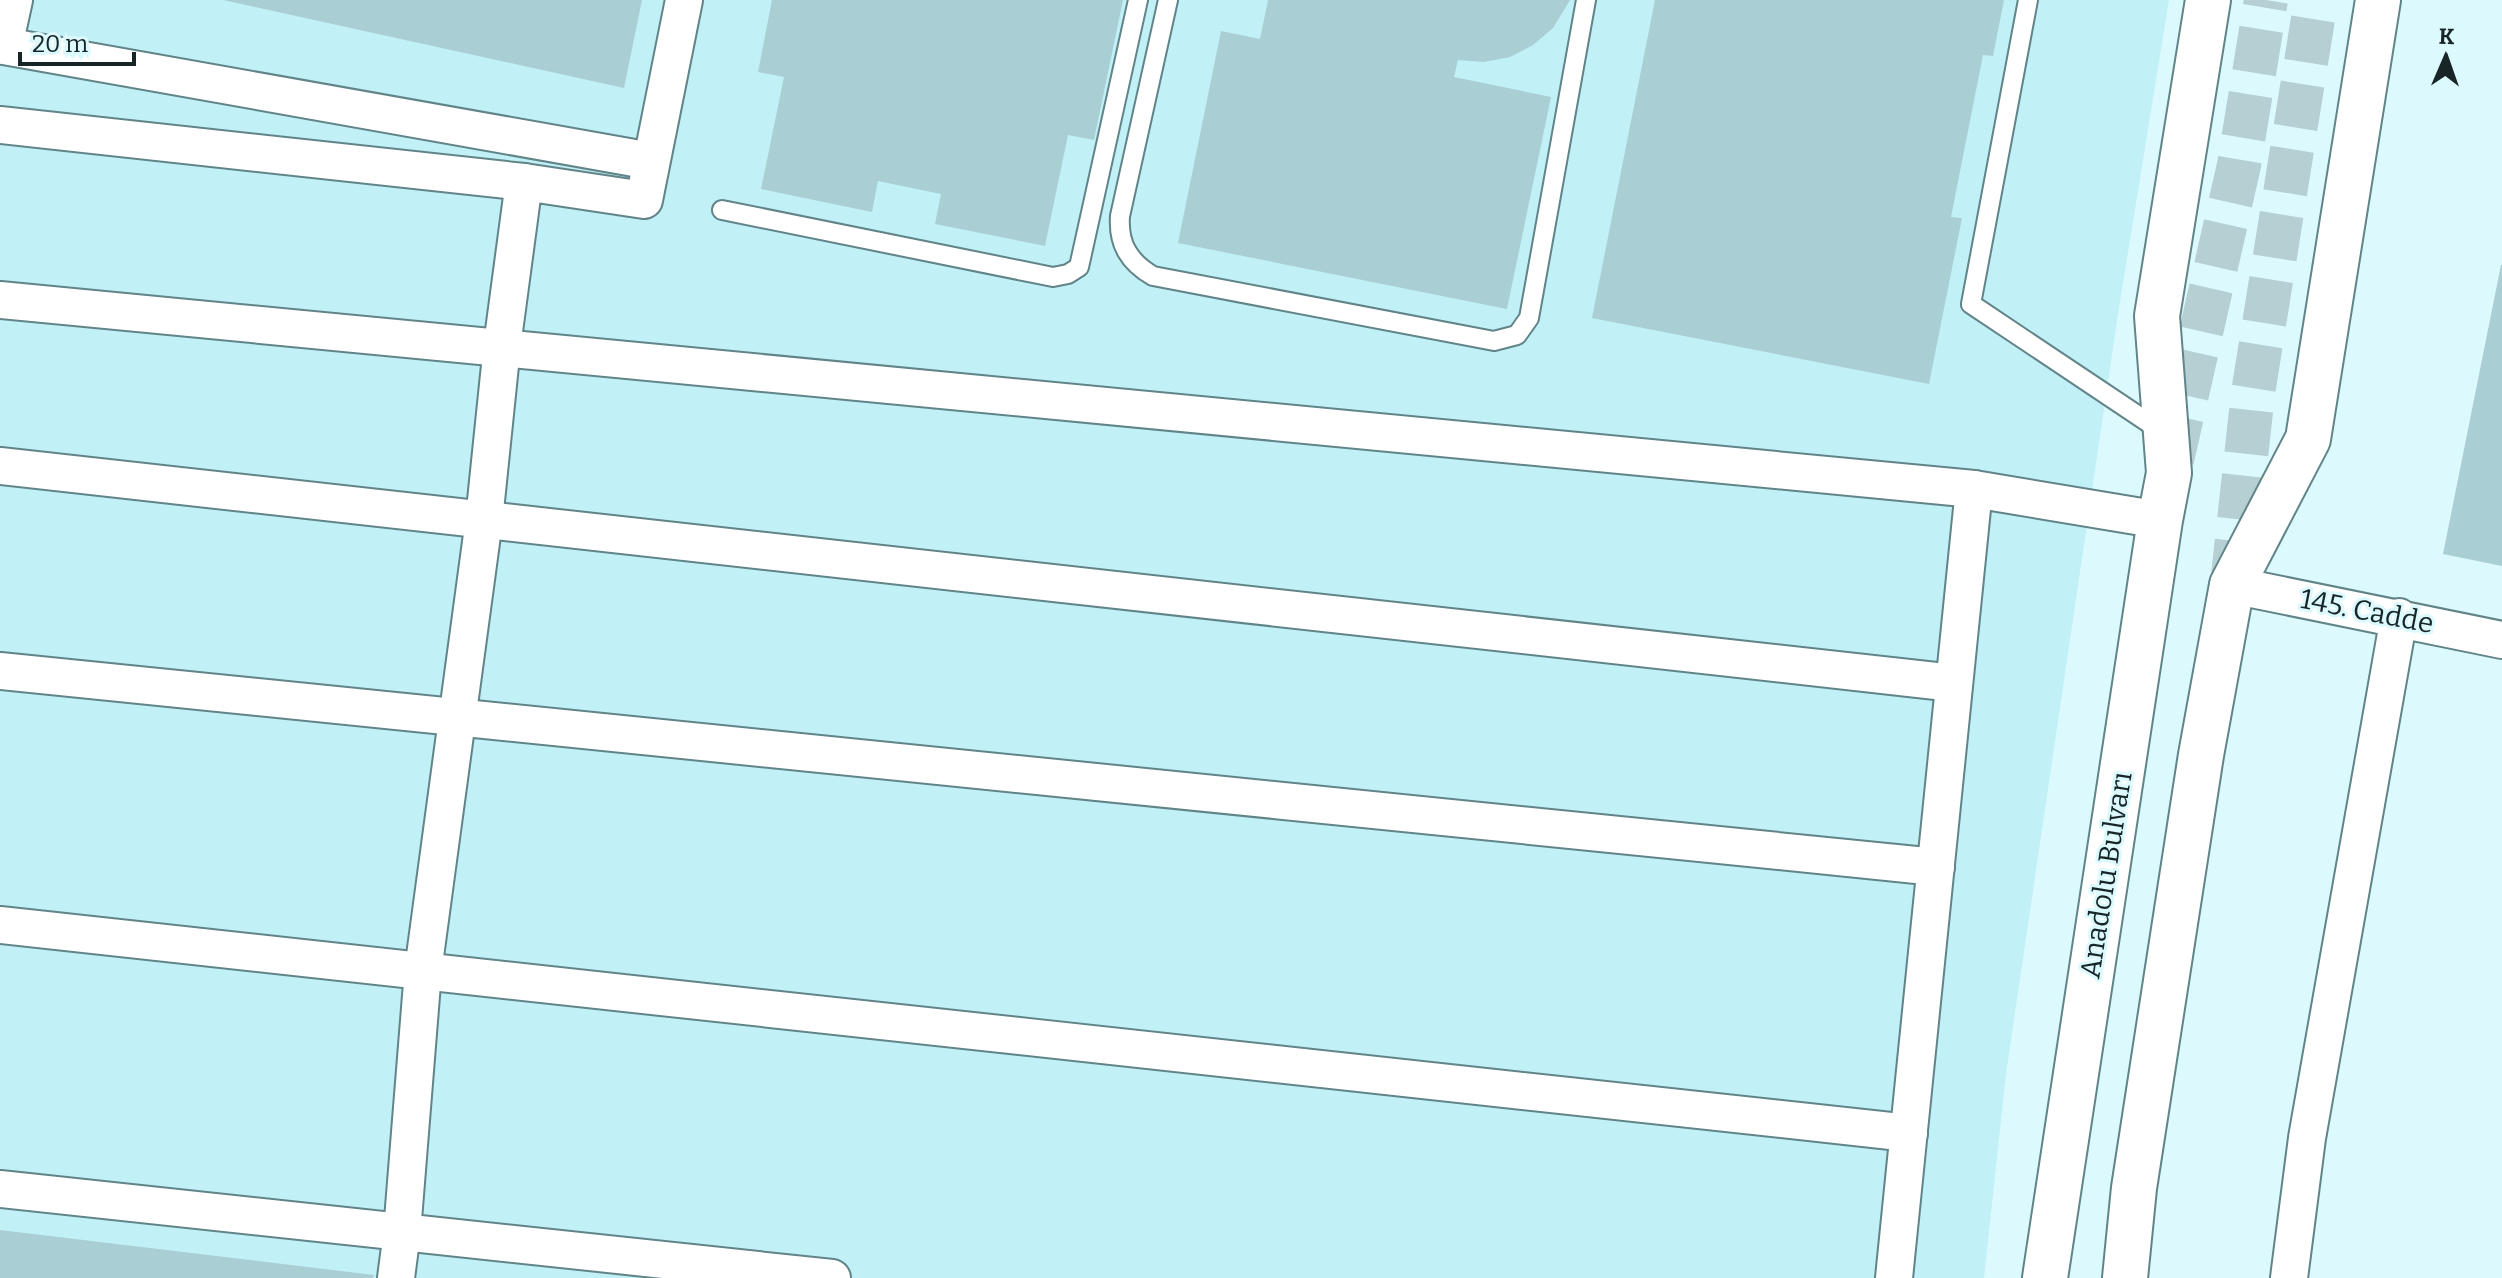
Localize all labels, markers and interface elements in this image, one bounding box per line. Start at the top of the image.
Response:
scale bar [20,16,134,66]
north arrow [2406,16,2486,96]
text: K [2438,23,2455,50]
text: 20 m [32,30,88,58]
street label: 145. Cadde [2298,582,2436,640]
street label: Anadolu Bulvarı [2073,769,2139,981]

